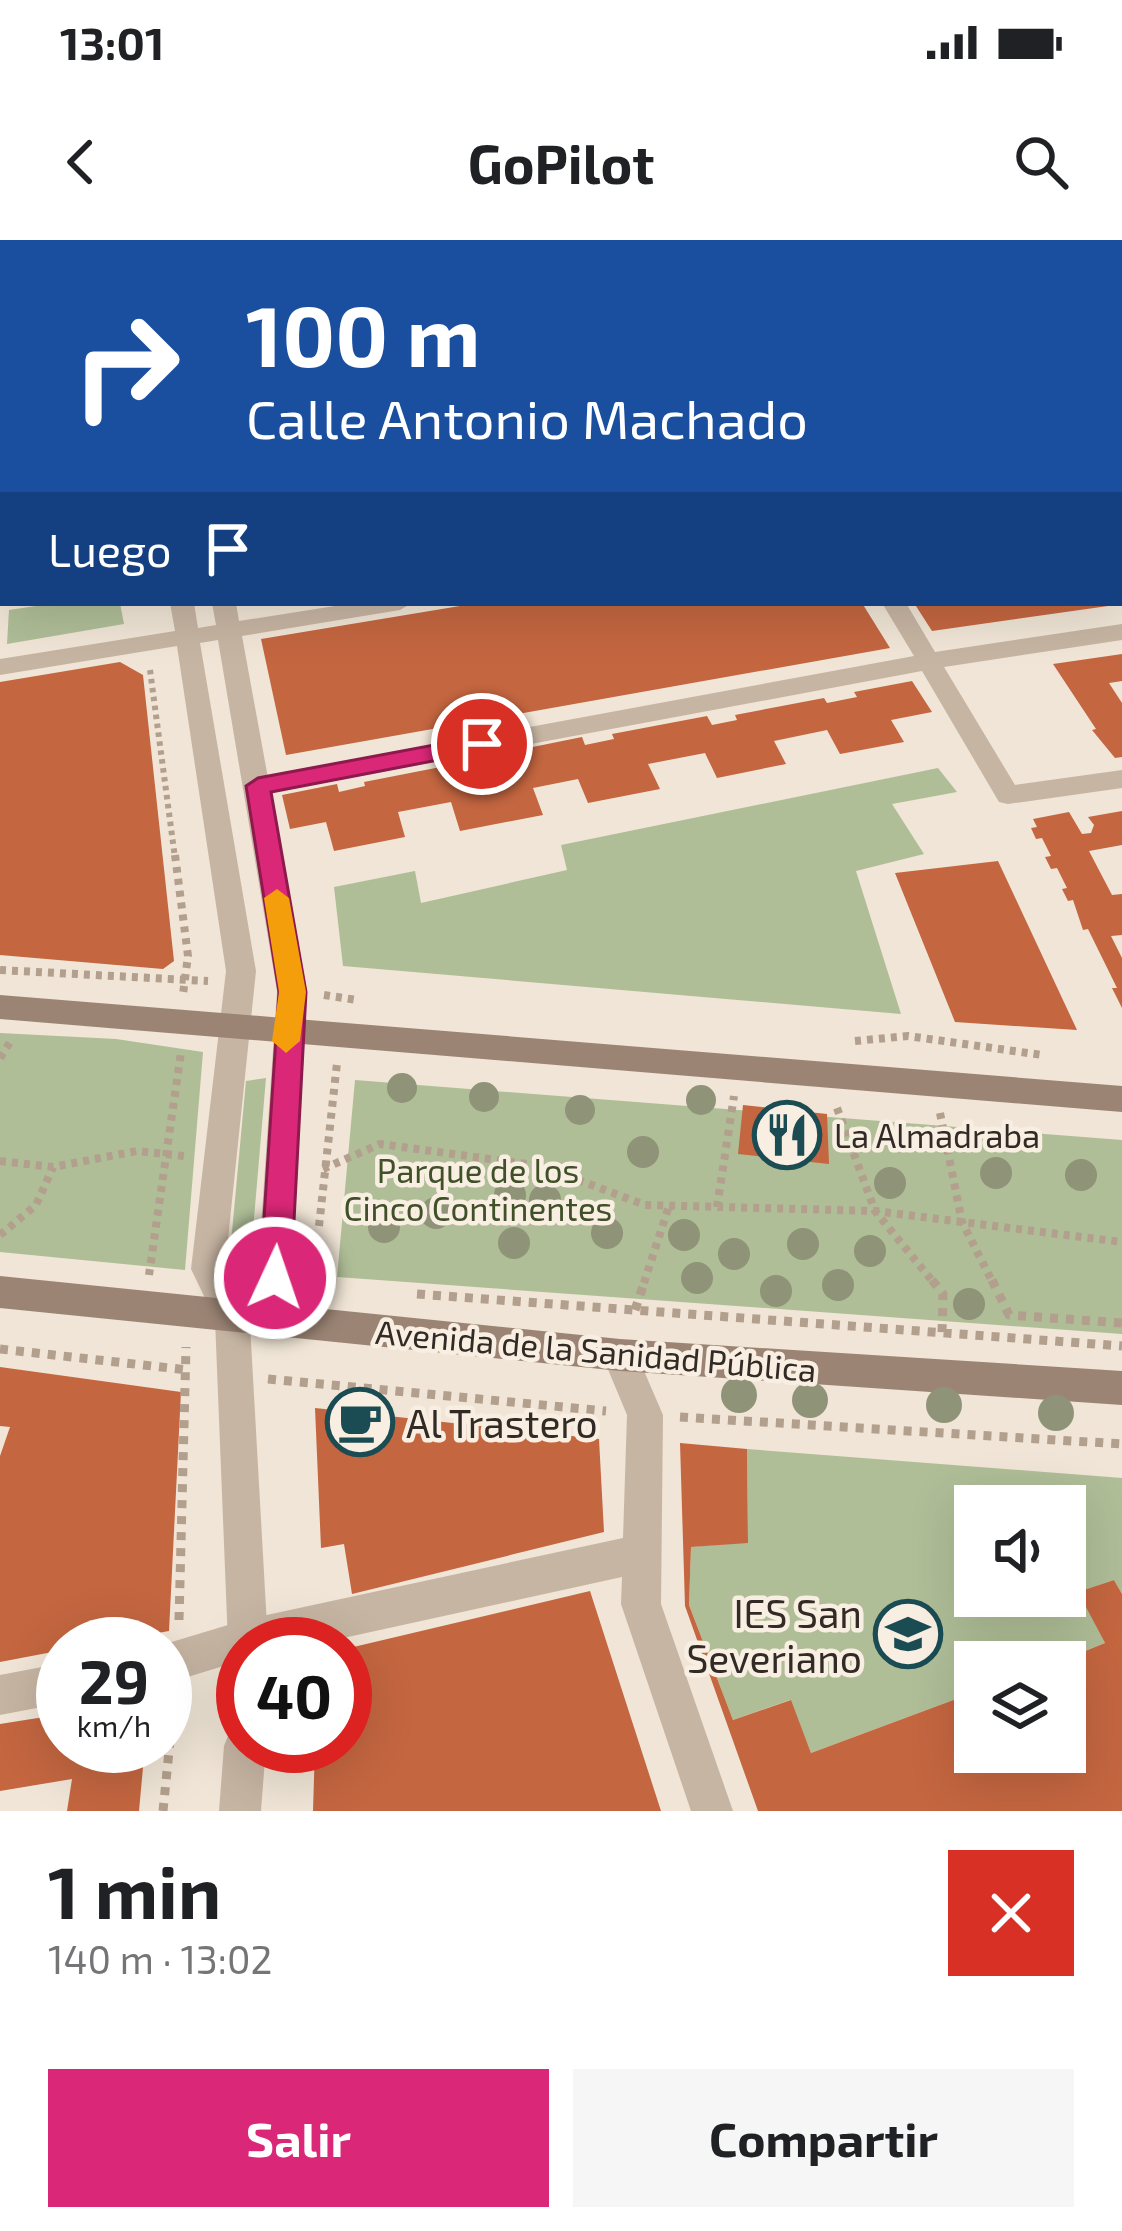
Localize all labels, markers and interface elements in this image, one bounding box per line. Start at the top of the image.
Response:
text: 13:01 [60,15,164,69]
icon: back [48,129,114,195]
icon: search [1008,129,1074,195]
text: GoPilot [468,130,654,195]
text: 100 m [246,283,480,384]
icon: right [48,288,204,444]
text: Calle Antonio Machado [246,385,808,450]
icon: arrive [195,516,261,582]
text: Luego [48,522,171,576]
pin [431,693,533,795]
icon: arrive [449,711,515,777]
restaurant icon: La Almadraba [752,1100,822,1170]
place label: La Almadraba [834,1115,1040,1155]
park label: Parque de los Cinco Continentes [344,1150,612,1228]
position arrow [212,1215,338,1341]
street label: Avenida de la Sanidad Pública [374,1311,818,1389]
cafe icon: Al Trastero [325,1387,395,1457]
place label: Al Trastero [406,1399,598,1446]
map controls [954,1485,1086,1773]
button: sound [954,1485,1086,1617]
place label: IES San Severiano [686,1589,862,1681]
school or university icon: IES San Severiano [873,1599,943,1669]
speed limit sign: 40 [216,1617,372,1773]
button: layers [954,1641,1086,1773]
text: 29 [79,1644,149,1716]
text: km/h [77,1707,151,1743]
text: 1 min [48,1847,221,1933]
button: close [948,1850,1074,1976]
text: 140 m · 13:02 [48,1935,272,1982]
button: Salir [48,2069,549,2207]
button: Compartir [573,2069,1074,2207]

